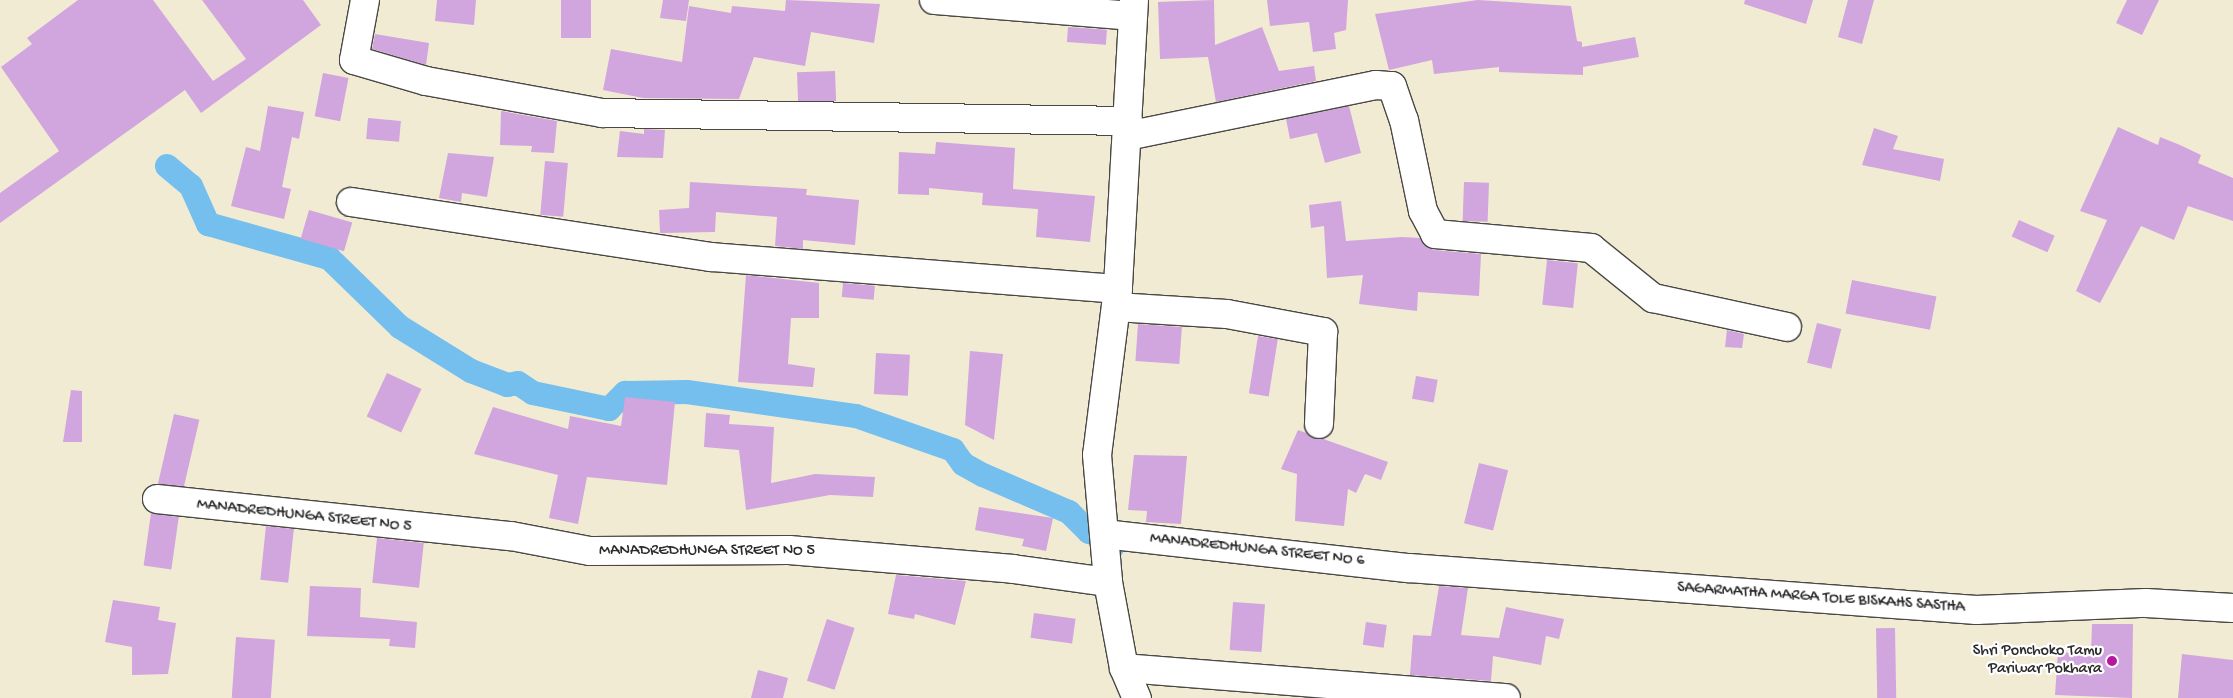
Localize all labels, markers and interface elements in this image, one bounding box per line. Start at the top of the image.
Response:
street label: MANADREDHUNGA STREET NO 5 [196,496,412,538]
street label: MANADREDHUNGA STREET NO 6 [1149,530,1365,572]
street label: MANADREDHUNGA STREET NO 5 [599,542,815,562]
street label: SAGARMATHA MARGA TOLE BISKAHS SASTHA [1676,579,1966,619]
place label: Shri Ponchoko Tamu Pariwar Pokhara [1973,642,2102,680]
marker: Shri Ponchoko Tamu Pariwar Pokhara [2106,655,2118,667]

